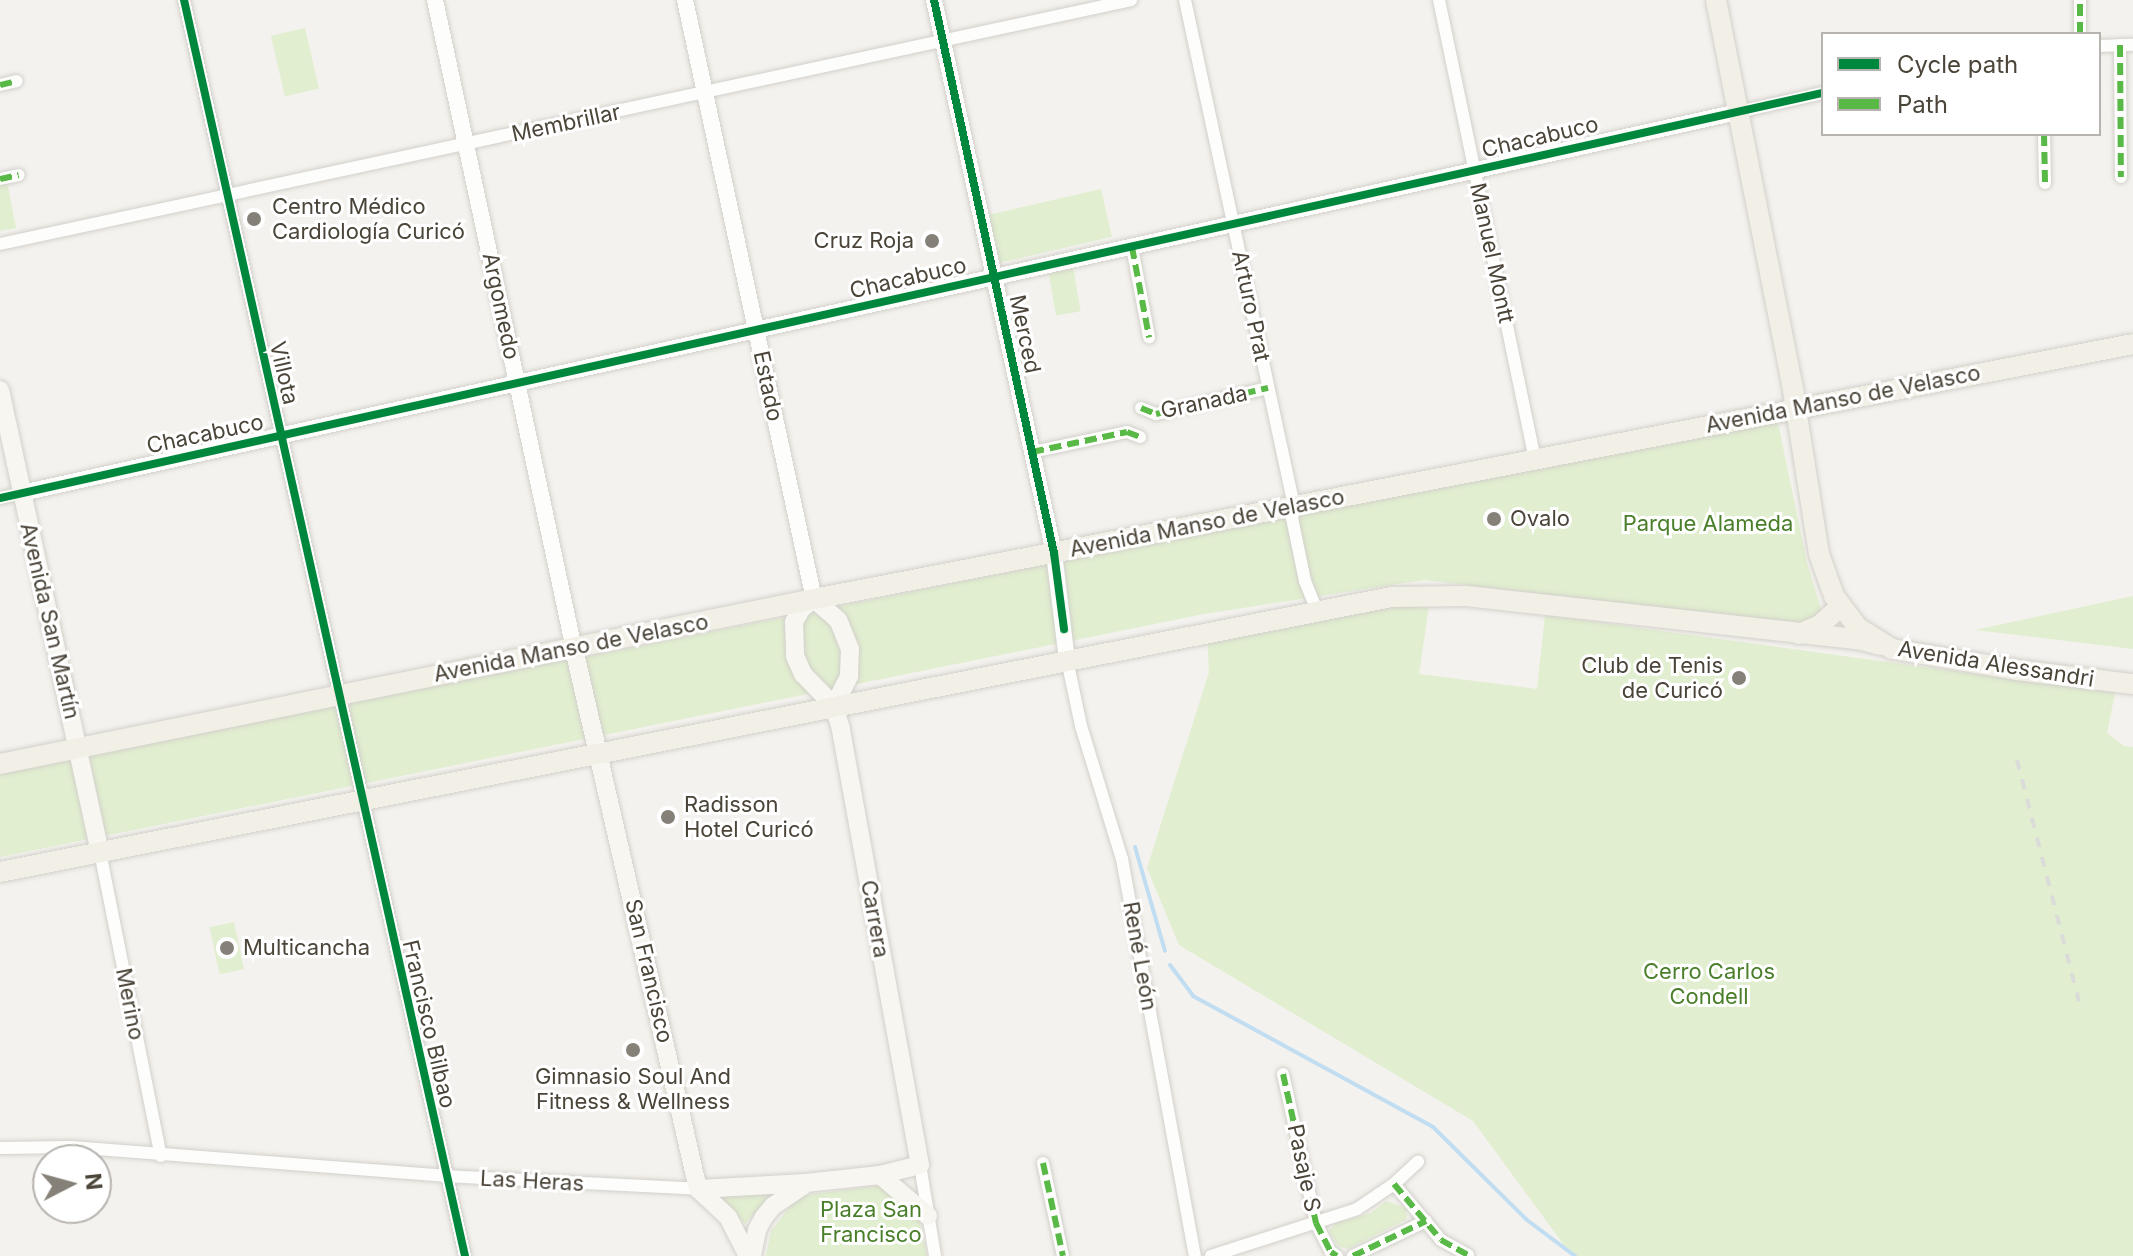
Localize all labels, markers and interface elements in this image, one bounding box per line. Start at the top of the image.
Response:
legend [1821,32,2101,136]
text: Cycle path [1897,50,2018,79]
text: Path [1897,90,1948,119]
street label: Membrillar [509,99,623,147]
street label: Chacabuco [1479,111,1601,163]
street label: Manuel Montt [1464,181,1520,325]
place label: Centro Médico Cardiología Curicó [272,193,465,244]
marker: Centro Médico Cardiología Curicó [243,208,265,230]
place label: Cruz Roja [814,228,914,254]
marker: Cruz Roja [921,230,943,252]
street label: Arturo Prat [1226,248,1276,364]
street label: Argomedo [477,250,525,362]
street label: Chacabuco [847,252,969,304]
street label: Merced [1004,292,1046,376]
street label: Villota [264,339,304,407]
street label: Estado [748,348,788,424]
street label: Avenida Manso de Velasco [1703,359,1983,439]
street label: Granada [1158,380,1250,424]
street label: Chacabuco [144,409,266,459]
street label: Avenida Manso de Velasco [1067,483,1347,563]
place label: Ovalo [1510,506,1570,532]
marker: Ovalo [1485,510,1503,528]
park label: Parque Alameda [1623,511,1793,537]
street label: Avenida San Martín [15,520,85,722]
street label: Avenida Manso de Velasco [431,608,711,688]
street label: Avenida Alessandri [1896,635,2096,693]
place label: Club de Tenis de Curicó [1581,652,1723,704]
marker: Club de Tenis de Curicó [1730,669,1748,687]
place label: Radisson Hotel Curicó [684,791,814,842]
marker: Radisson Hotel Curicó [659,808,677,826]
street label: Carrera [855,878,895,960]
street label: San Francisco [620,896,678,1046]
street label: René León [1117,899,1163,1013]
place label: Multicancha [243,935,370,961]
street label: Francisco Bilbao [397,937,461,1111]
marker: Multicancha [218,939,236,957]
park label: Cerro Carlos Condell [1643,958,1775,1010]
street label: Merino [110,966,150,1042]
marker: Gimnasio Soul And Fitness & Wellness [624,1041,642,1059]
place label: Gimnasio Soul And Fitness & Wellness [535,1063,731,1114]
street label: Pasaje S [1282,1122,1326,1214]
north arrow [32,1144,112,1224]
street label: Las Heras [479,1165,585,1197]
text: N [80,1172,108,1191]
park label: Plaza San Francisco [820,1196,922,1248]

